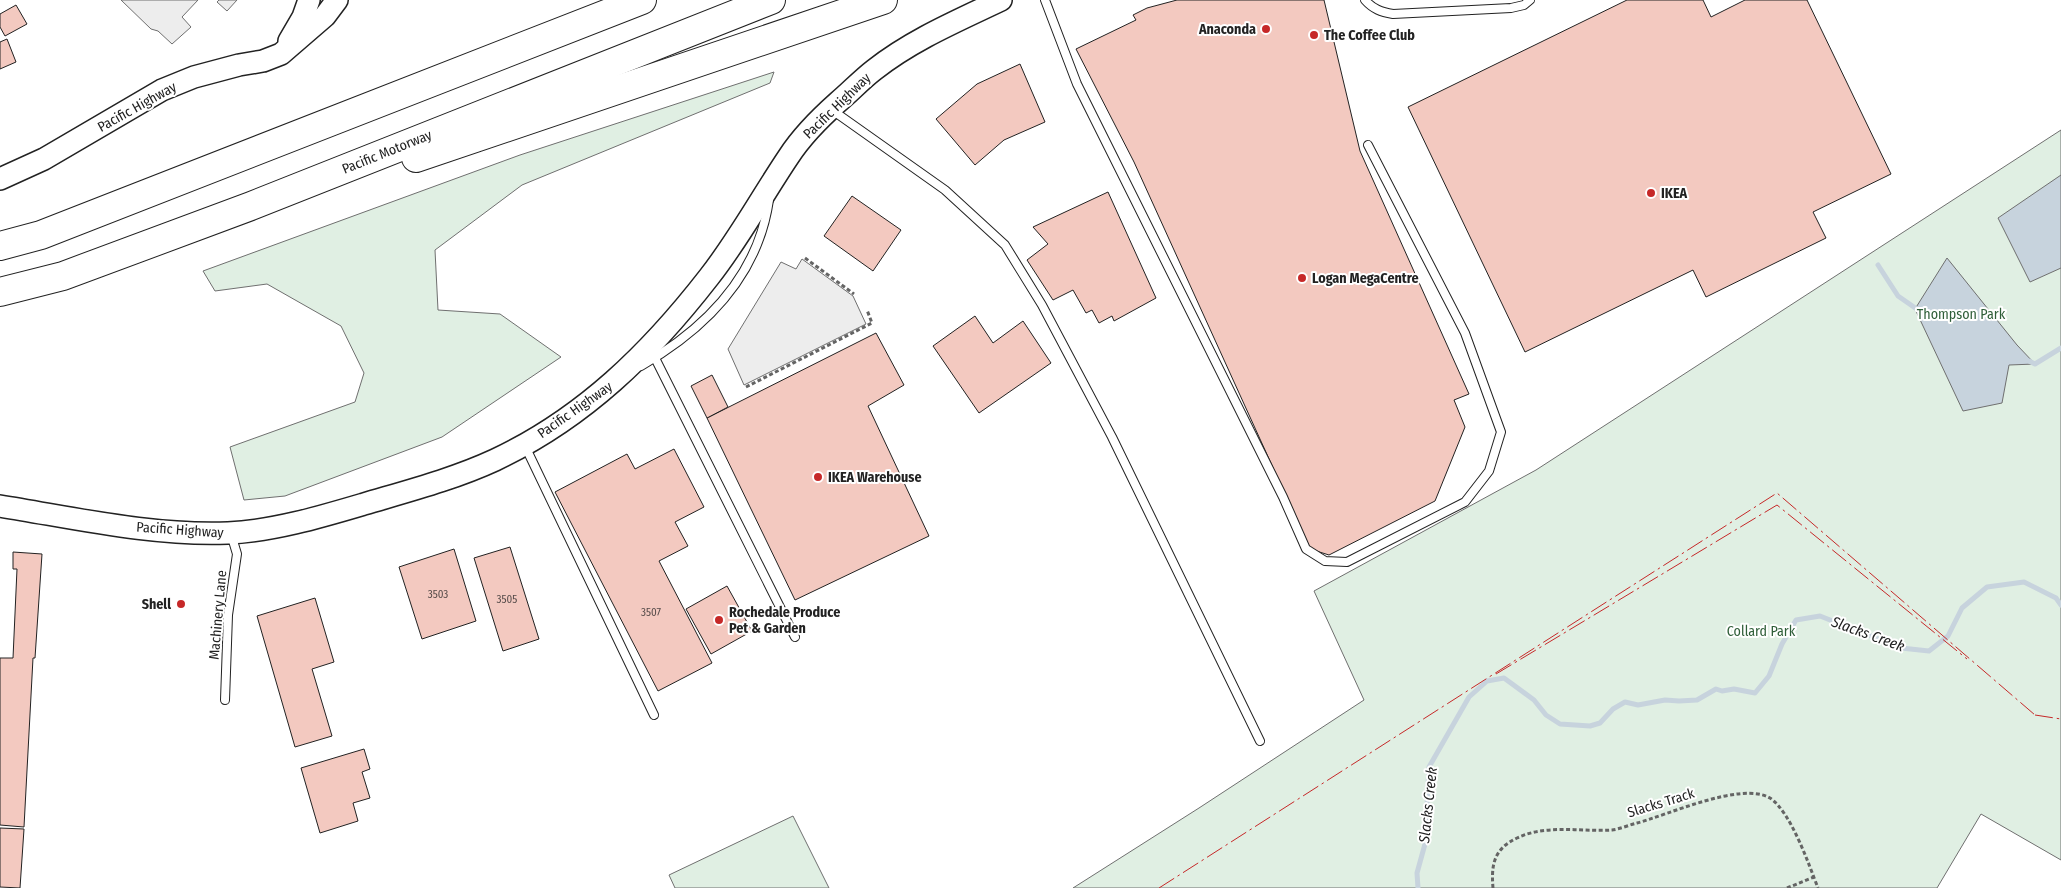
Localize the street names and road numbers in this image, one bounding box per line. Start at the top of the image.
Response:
street label: Pacific Highway [800,69,875,142]
street label: Pacific Highway [95,78,180,136]
street label: Pacific Motorway [340,126,435,178]
street label: Pacific Highway [534,378,616,442]
street label: Pacific Highway [136,518,225,542]
street label: Machinery Lane [206,570,230,660]
street label: Slacks Track [1625,785,1697,821]

